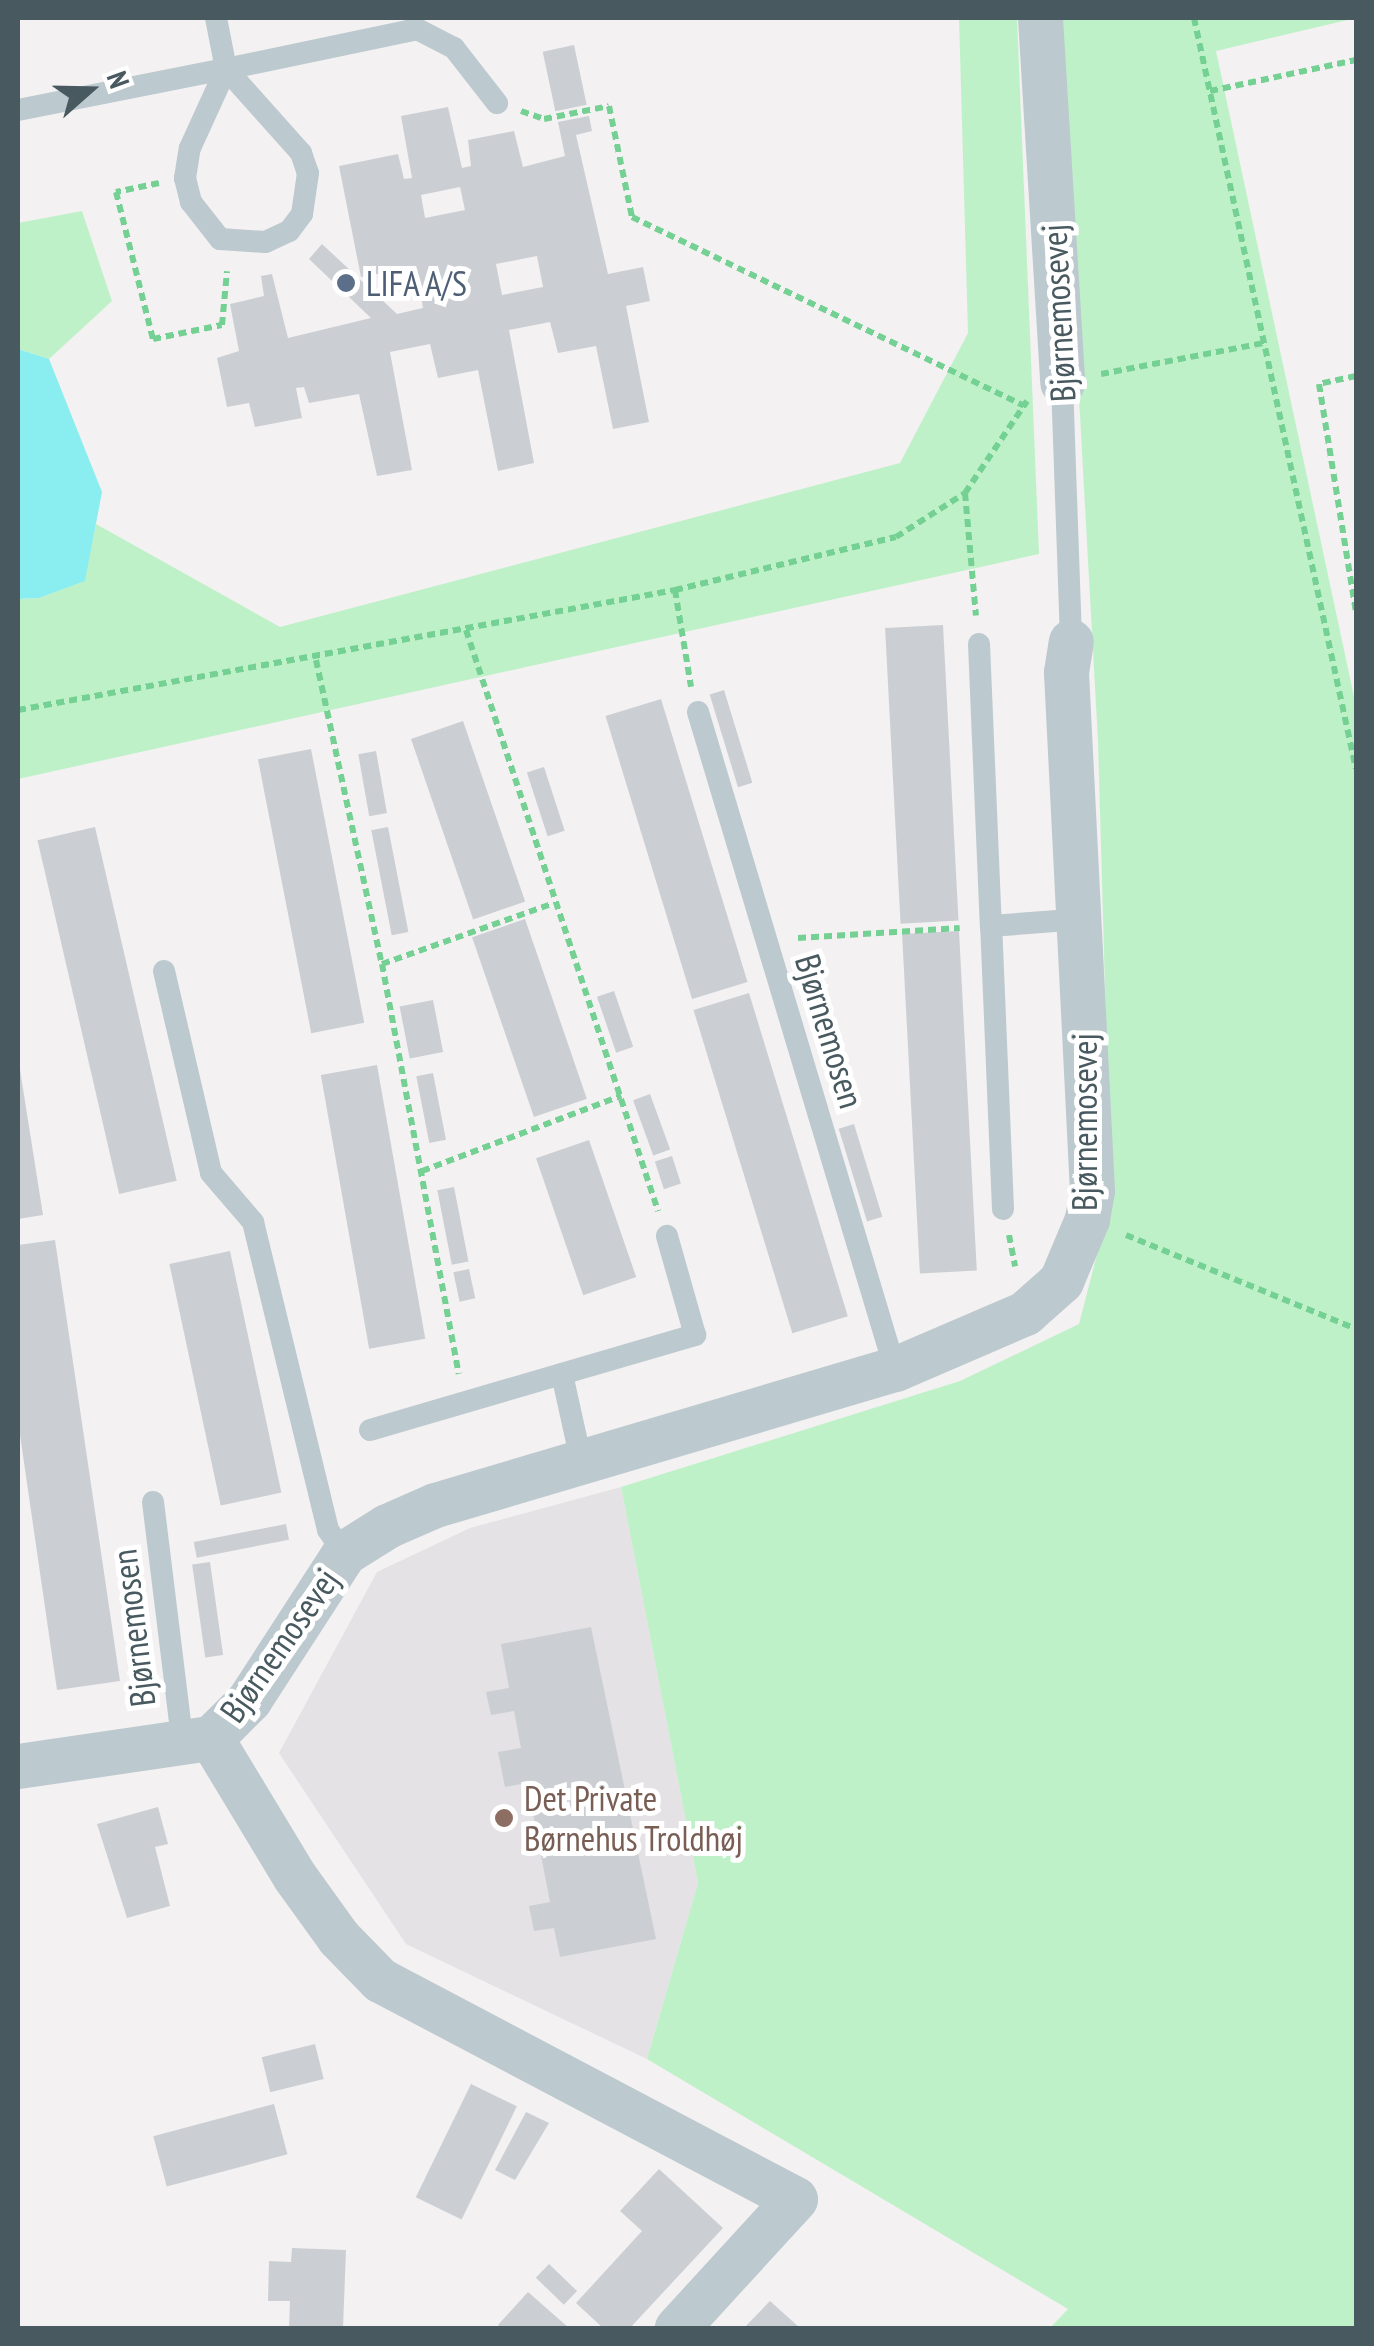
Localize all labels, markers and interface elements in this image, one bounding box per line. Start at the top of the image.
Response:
north arrow [40,40,140,140]
text: N [99,66,139,93]
street label: Bjørnemosevej [1032,223,1084,403]
place label: LIFA A/S [366,262,469,304]
marker: LIFA A/S [335,272,357,294]
street label: Bjørnemosen [787,949,873,1113]
street label: Bjørnemosevej [1063,1033,1105,1211]
street label: Bjørnemosen [103,1547,163,1709]
street label: Bjørnemosevej [211,1560,347,1730]
place label: Det Private Børnehus Troldhøj [524,1777,744,1859]
marker: Det Private Børnehus Troldhøj [493,1807,515,1829]

